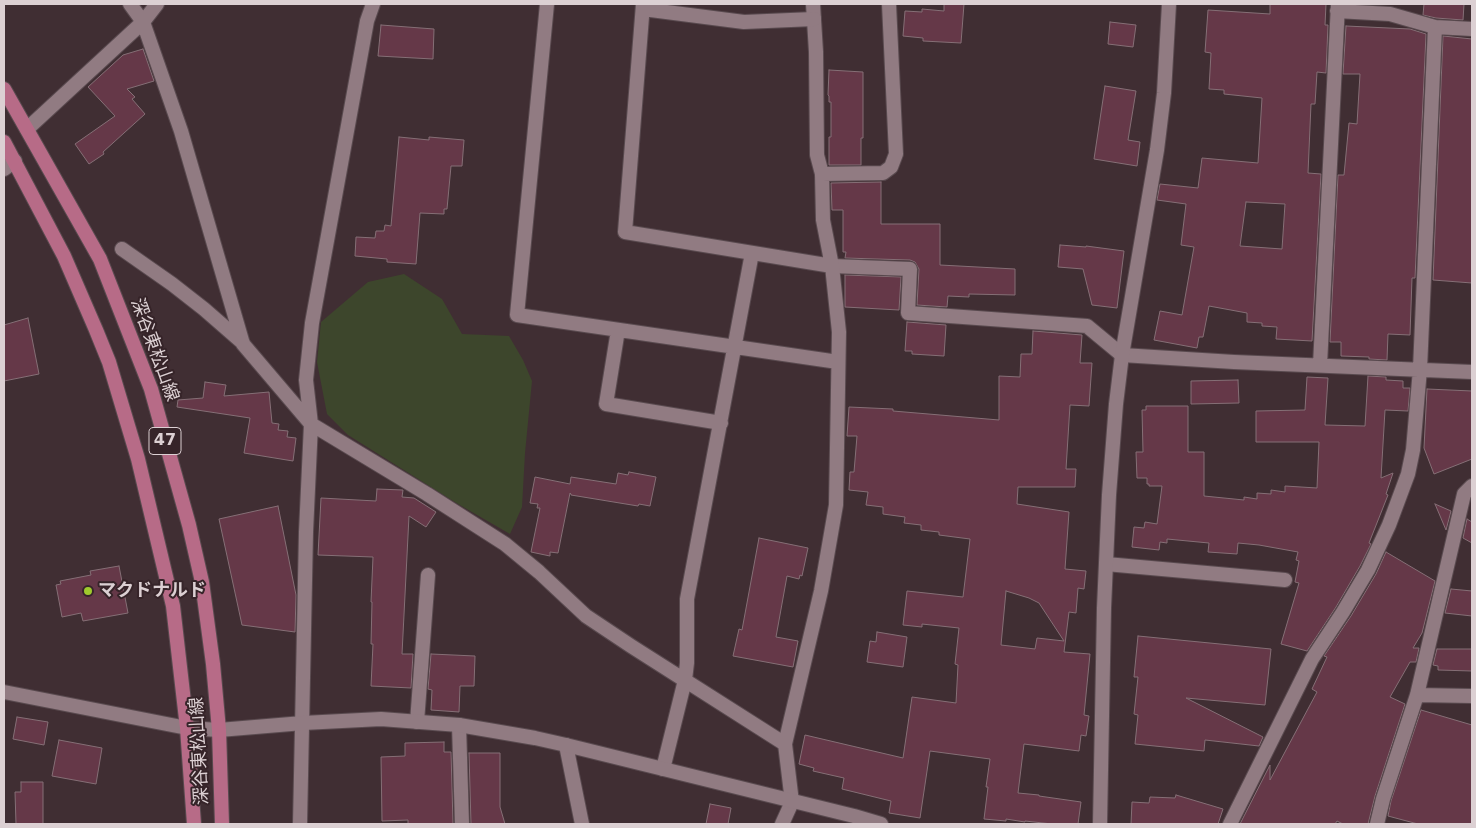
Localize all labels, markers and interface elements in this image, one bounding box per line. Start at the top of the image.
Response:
street label: 深谷東松山線 [125,296,183,404]
road number: 47 [149,428,181,454]
place label: マクドナルド [98,580,206,602]
marker: マクドナルド [82,585,94,597]
street label: 深谷東松山線 [186,697,214,805]

